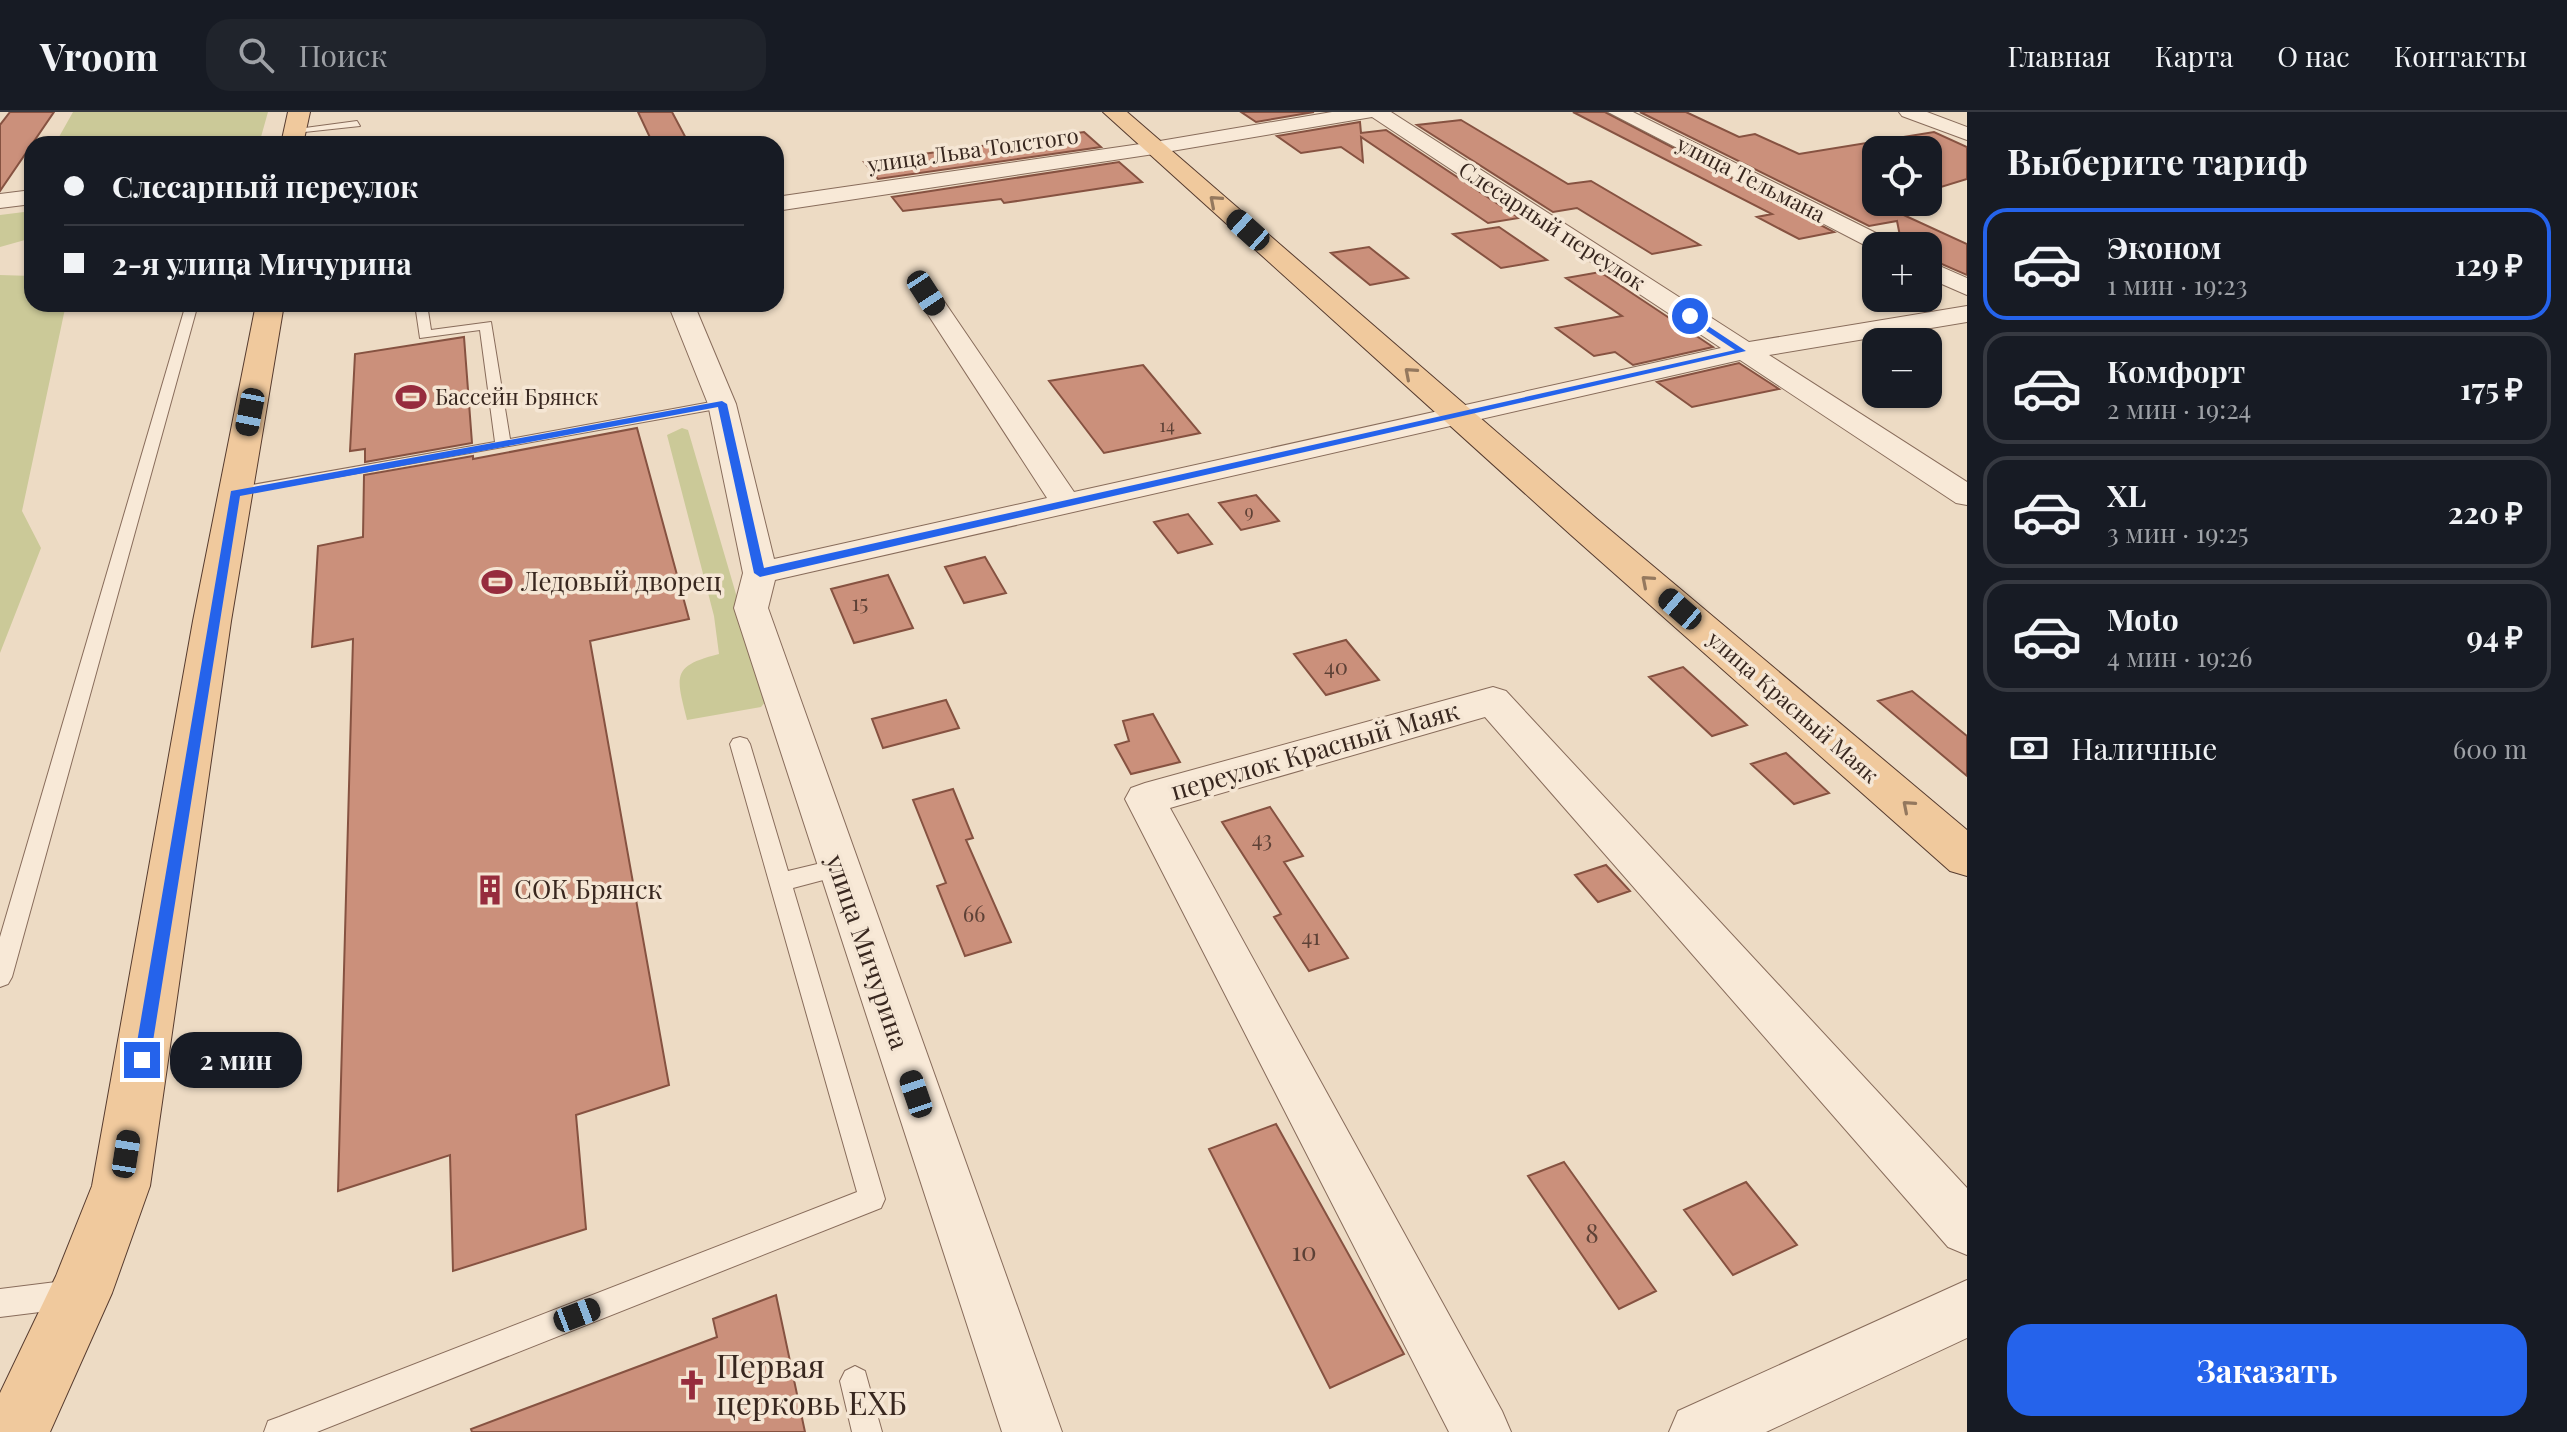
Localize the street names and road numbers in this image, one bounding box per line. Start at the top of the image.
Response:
street label: улица Льва Толстого [864,119,1080,179]
street label: улица Тельмана [1671,127,1831,228]
street label: Слесарный переулок [1454,154,1652,297]
street label: улица Красный Маяк [1701,623,1886,789]
street label: переулок Красный Маяк [1166,692,1463,808]
street label: улица Мичурина [818,849,918,1054]

